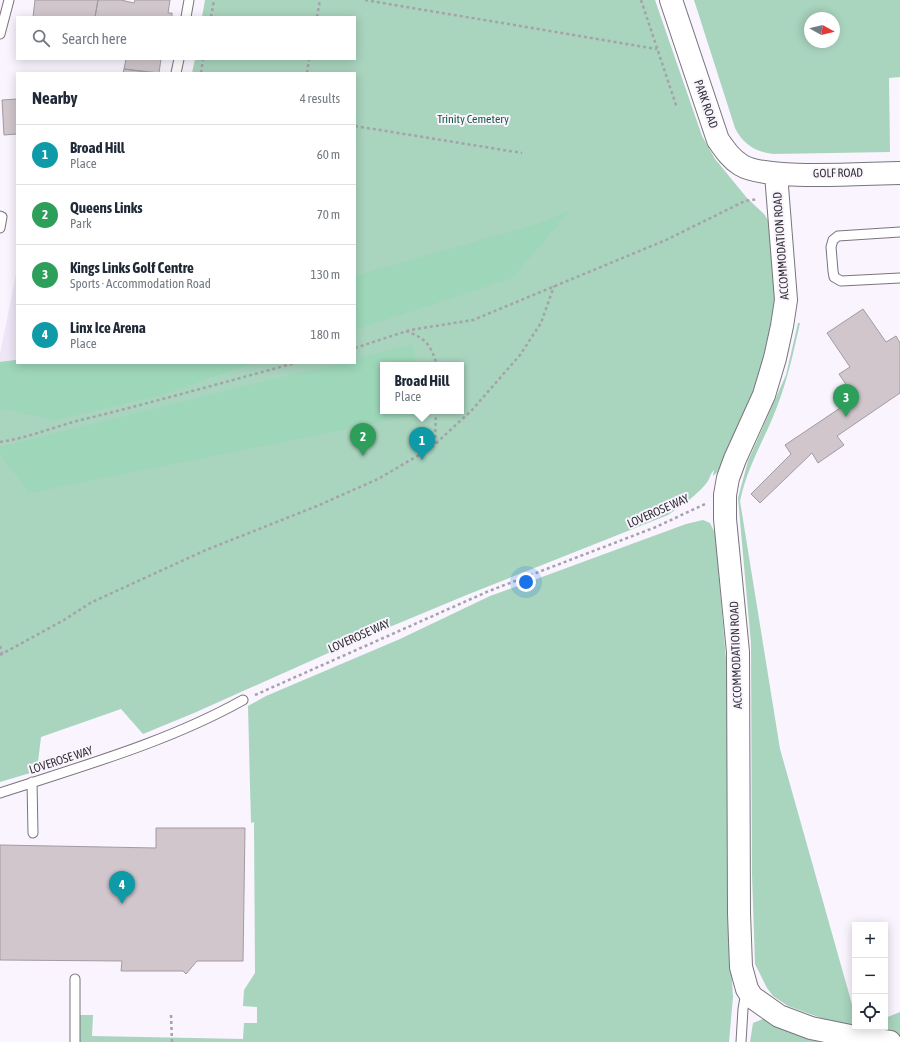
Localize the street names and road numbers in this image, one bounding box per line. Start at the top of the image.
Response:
street label: PARK ROAD [691,78,721,130]
street label: GOLF ROAD [813,166,863,180]
street label: ACCOMMODATION ROAD [770,191,792,300]
street label: LOVEROSE WAY [625,491,692,531]
street label: ACCOMMODATION ROAD [727,601,745,709]
street label: LOVEROSE WAY [326,616,393,656]
street label: LOVEROSE WAY [27,743,95,777]

